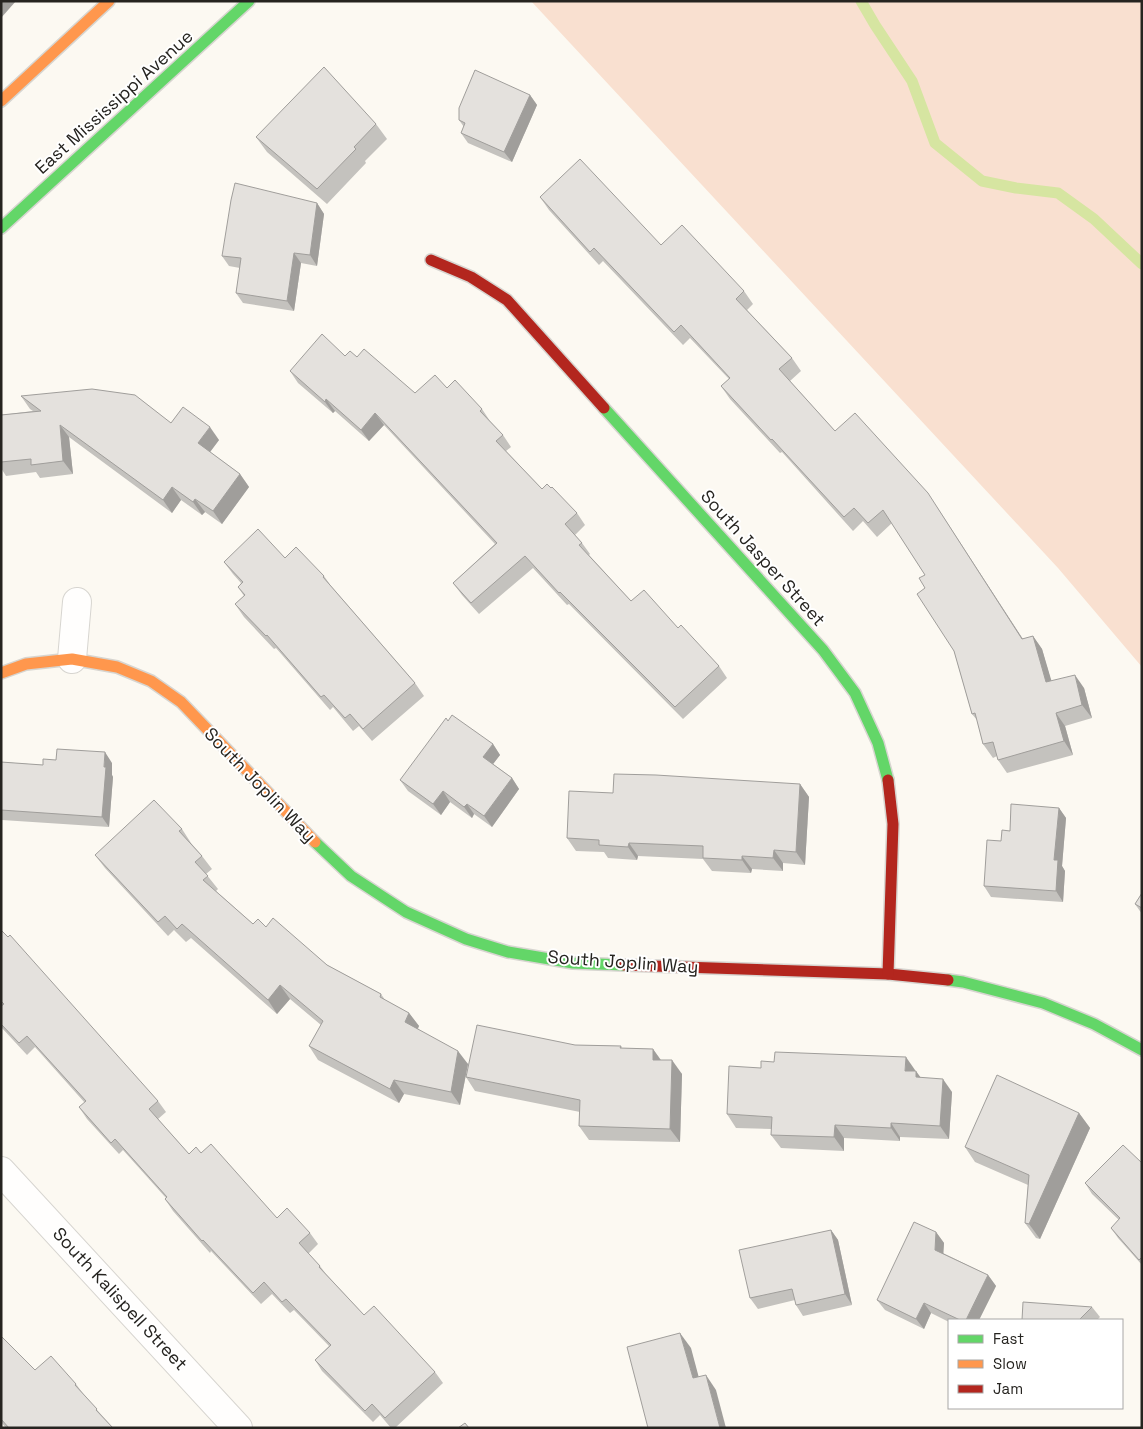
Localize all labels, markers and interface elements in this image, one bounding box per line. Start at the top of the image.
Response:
street label: East Mississippi Avenue [30,25,197,179]
street label: South Jasper Street [696,485,831,631]
street label: South Joplin Way [200,722,321,847]
street label: South Joplin Way [547,945,699,978]
street label: South Kalispell Street [48,1222,193,1375]
legend [948,1319,1123,1409]
text: Fast [993,1329,1024,1348]
text: Slow [993,1354,1027,1373]
text: Jam [993,1379,1023,1398]

